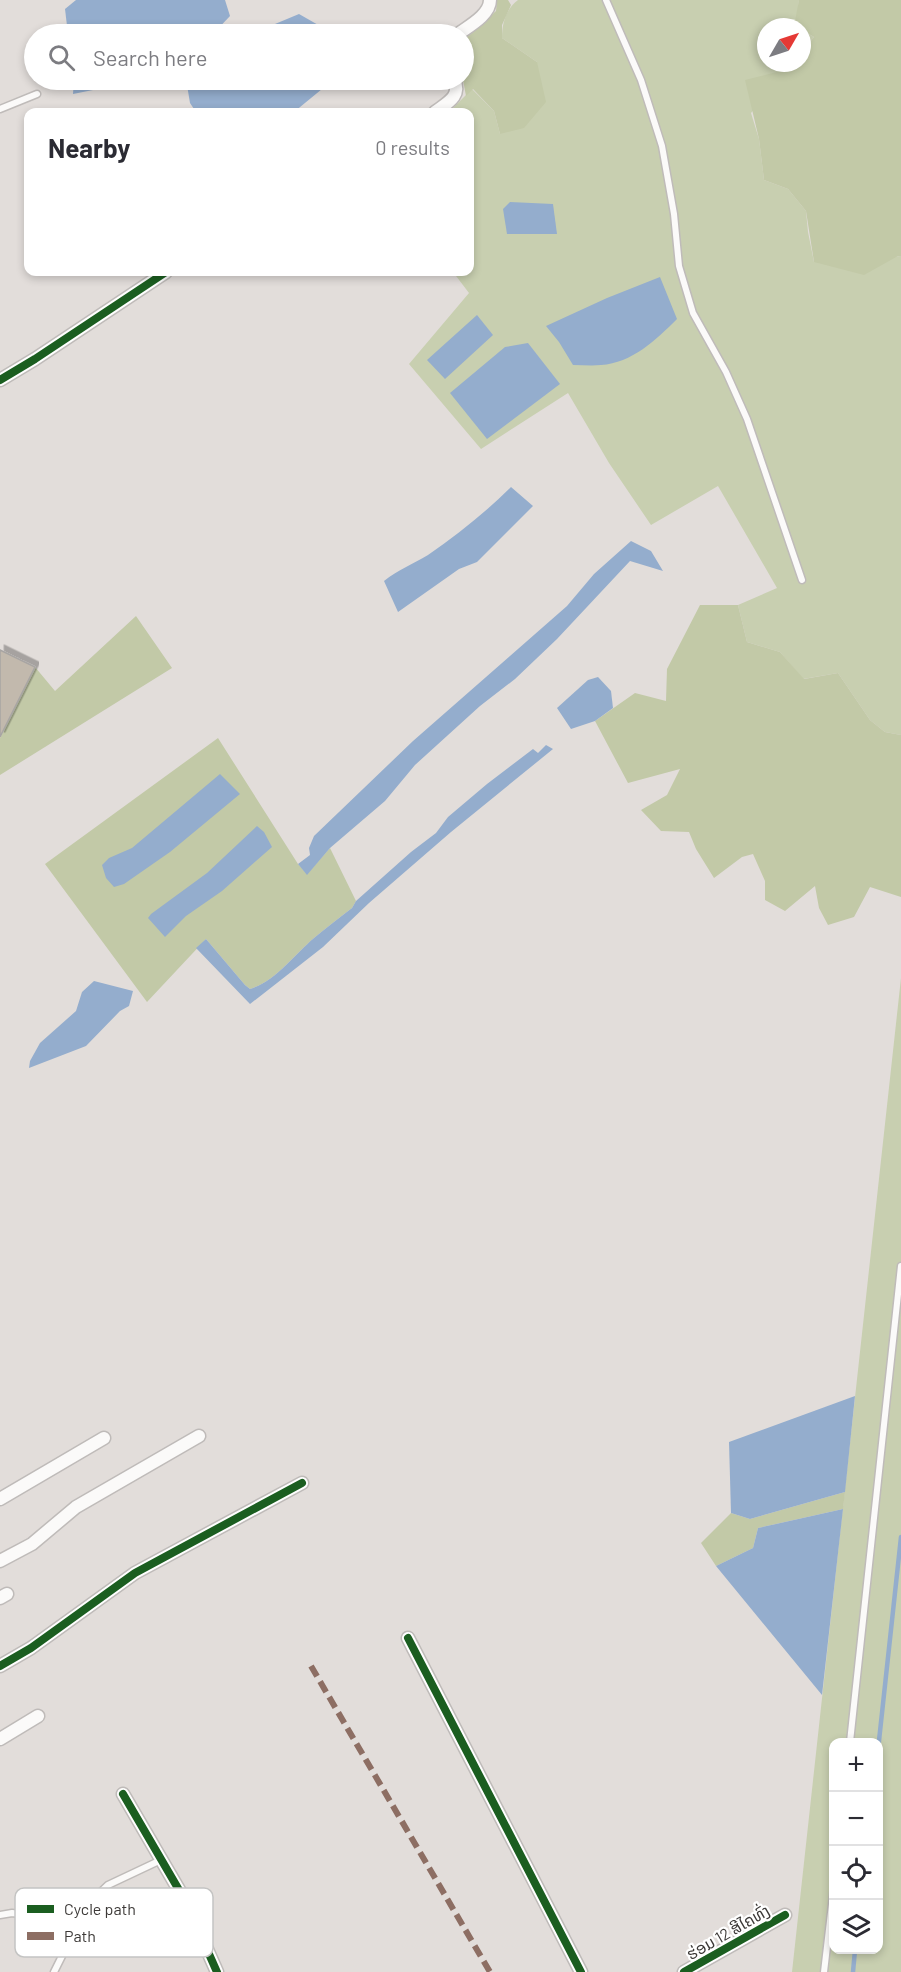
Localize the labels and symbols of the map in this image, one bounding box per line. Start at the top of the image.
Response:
north arrow [757,18,811,72]
legend [15,1888,213,1957]
text: Cycle path [64,1899,136,1918]
street label: ຮ່ອມ 12 ສີໄຄທົ່ງ [682,1899,773,1963]
text: Path [64,1926,96,1945]

